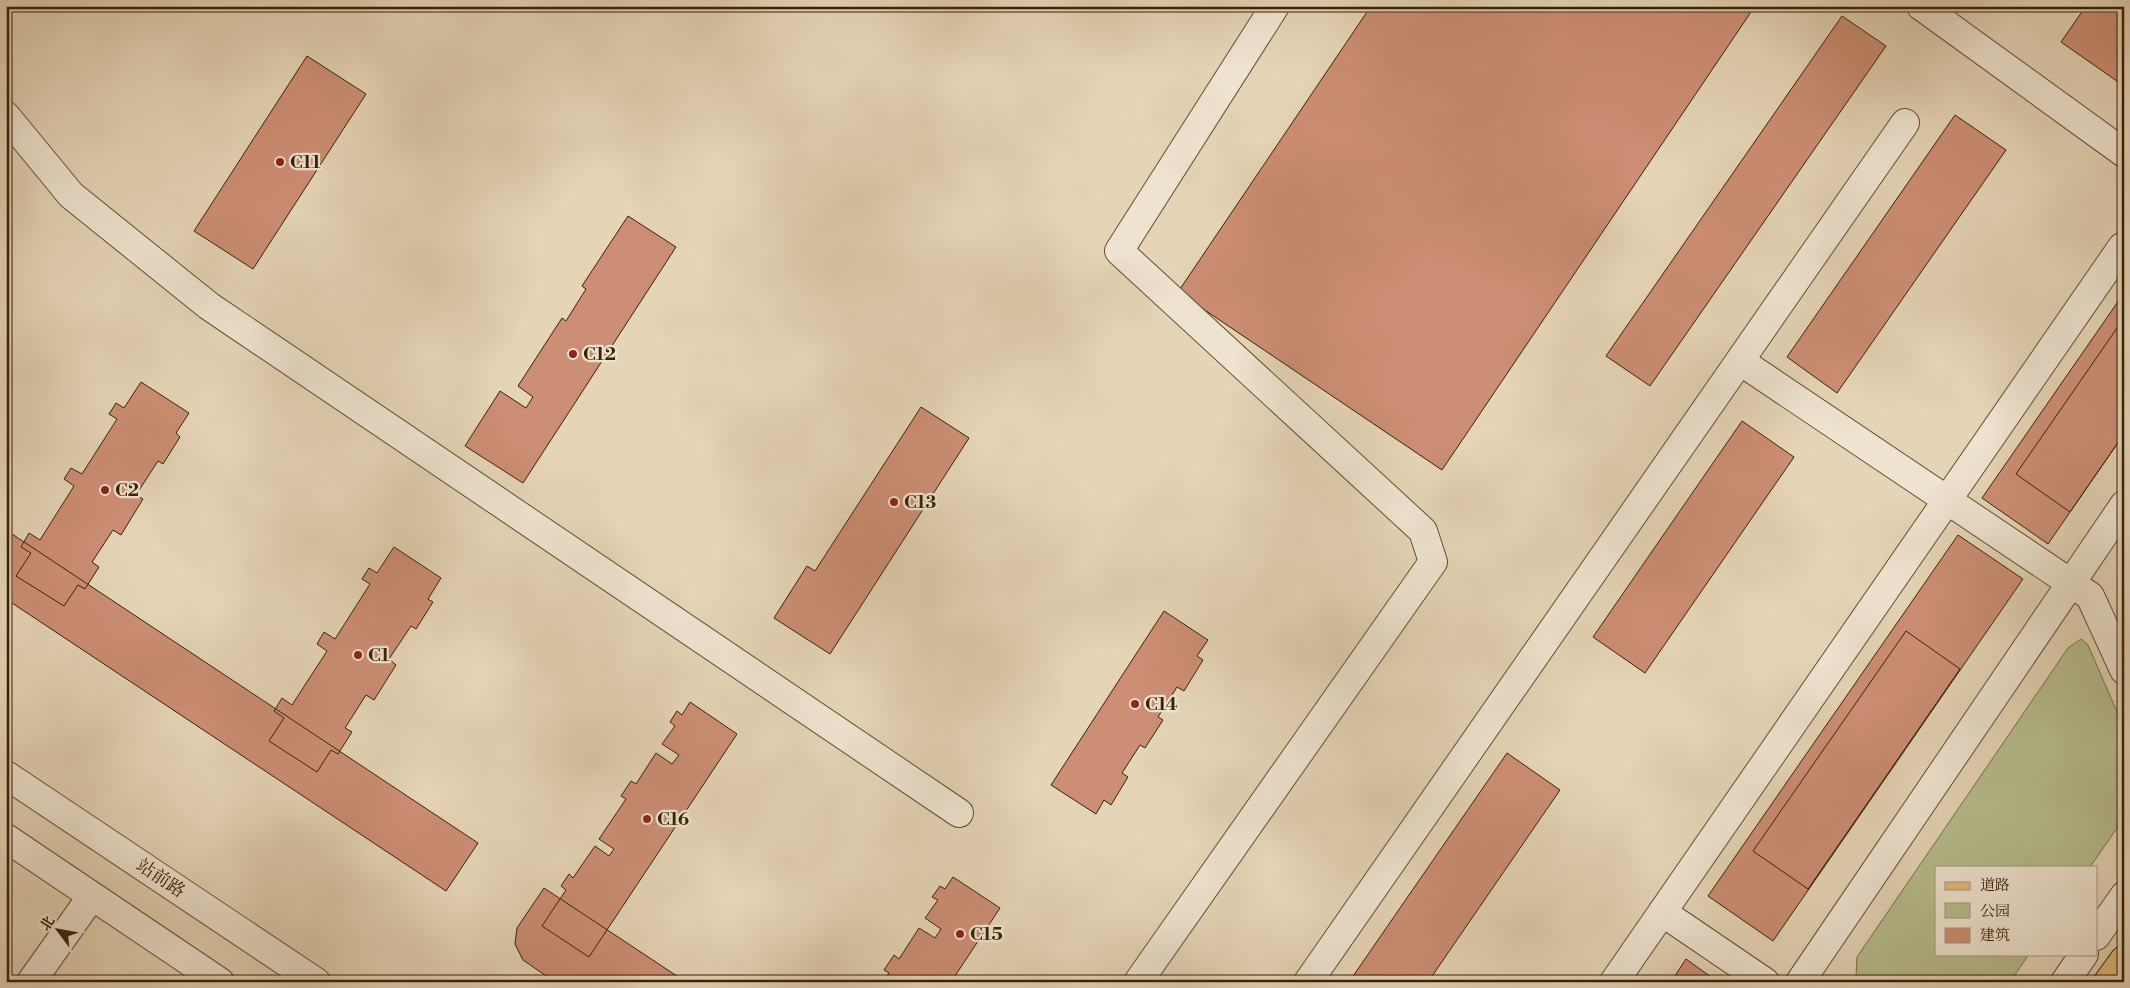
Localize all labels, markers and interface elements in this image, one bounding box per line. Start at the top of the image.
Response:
place label: C11 [290,151,321,174]
marker: C11 [274,156,286,168]
place label: C12 [583,343,616,366]
marker: C12 [567,348,579,360]
place label: C2 [115,479,139,502]
marker: C2 [99,484,111,496]
place label: C13 [904,491,936,514]
marker: C13 [888,496,900,508]
place label: C1 [368,644,390,667]
marker: C1 [352,649,364,661]
place label: C14 [1145,693,1178,716]
marker: C14 [1129,698,1141,710]
place label: C16 [657,808,689,831]
marker: C16 [641,813,653,825]
street label: 站前路 [132,854,190,903]
legend [1935,866,2098,956]
text: 道路 [1980,876,2010,895]
text: 公园 [1980,902,2010,921]
north arrow [32,906,82,956]
text: 北 [36,913,59,934]
place label: C15 [970,923,1003,946]
text: 建筑 [1980,926,2010,945]
marker: C15 [954,928,966,940]

